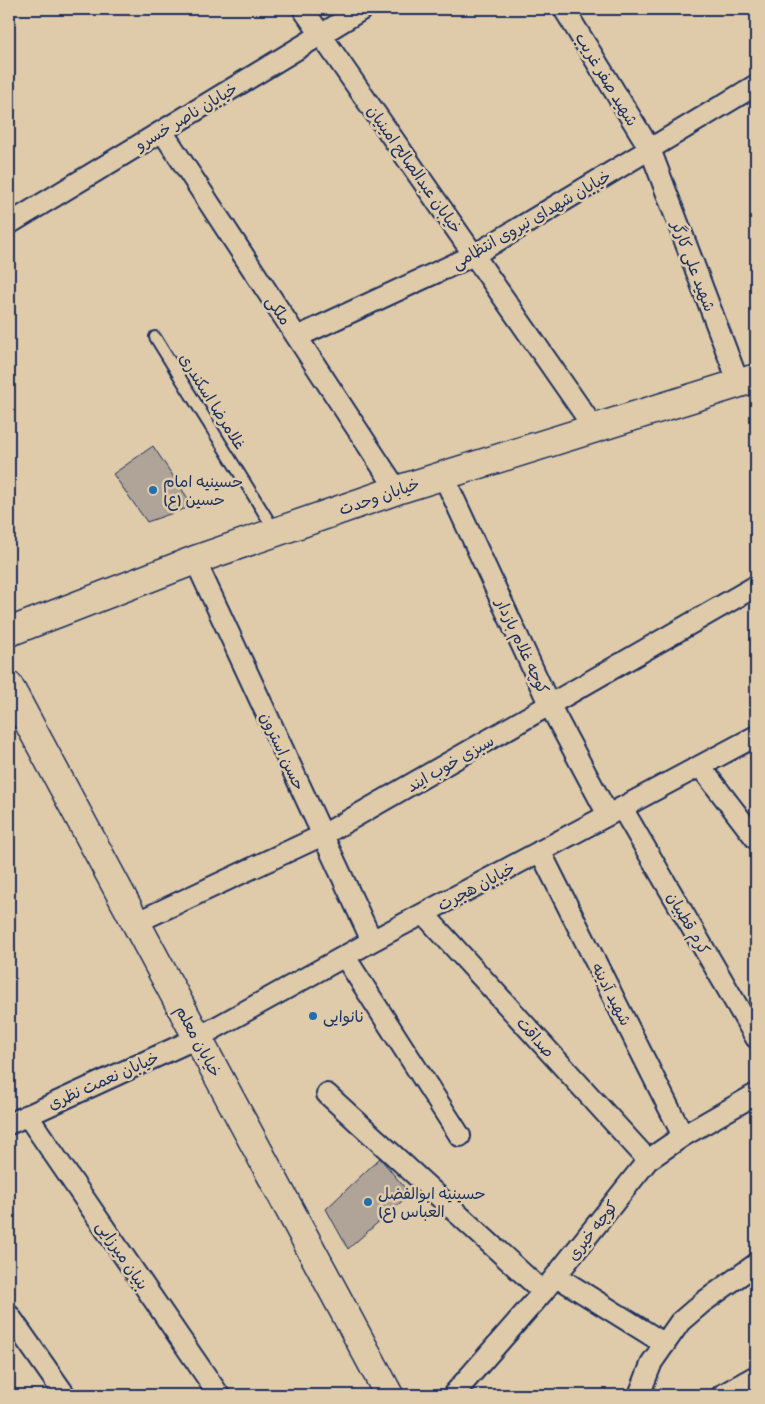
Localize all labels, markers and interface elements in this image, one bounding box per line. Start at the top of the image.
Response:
street label: شهید صفر غریب [569,31,639,131]
street label: خیابان ناصر خسرو [132,81,242,158]
street label: خیابان عبدالصالح امینیان [361,103,464,239]
street label: خیابان شهدای نیروی انتظامی [450,169,616,275]
street label: شهید علی کارگر [664,216,720,315]
street label: ملکی [260,294,293,330]
street label: غلامرضا اسکندری [173,351,247,454]
place label: حسینیه امام حسین (ع) [163,475,243,512]
street label: خیابان وحدت [337,477,423,522]
marker: حسینیه امام حسین (ع) [147,484,159,496]
street label: کوچه غلام بازدار [489,595,550,698]
street label: حسن استرون [253,710,306,795]
street label: سبزی خوب ایند [405,733,499,799]
street label: خیابان هجرت [436,861,520,917]
street label: کرم قطبیان [660,890,712,960]
street label: شهید آدینه [585,961,634,1030]
street label: خیابان معلم [169,1004,223,1082]
marker: نانوایی [307,1010,319,1022]
place label: نانوایی [323,1010,365,1029]
street label: صداقت [510,1015,556,1063]
street label: خیابان نعمت نظری [46,1050,163,1116]
place label: حسینیه ابوالفضل العباس (ع) [378,1187,486,1224]
marker: حسینیه ابوالفضل العباس (ع) [362,1196,374,1208]
street label: کوچه خیری [565,1198,624,1266]
street label: بنیان میرزایی [90,1219,150,1295]

